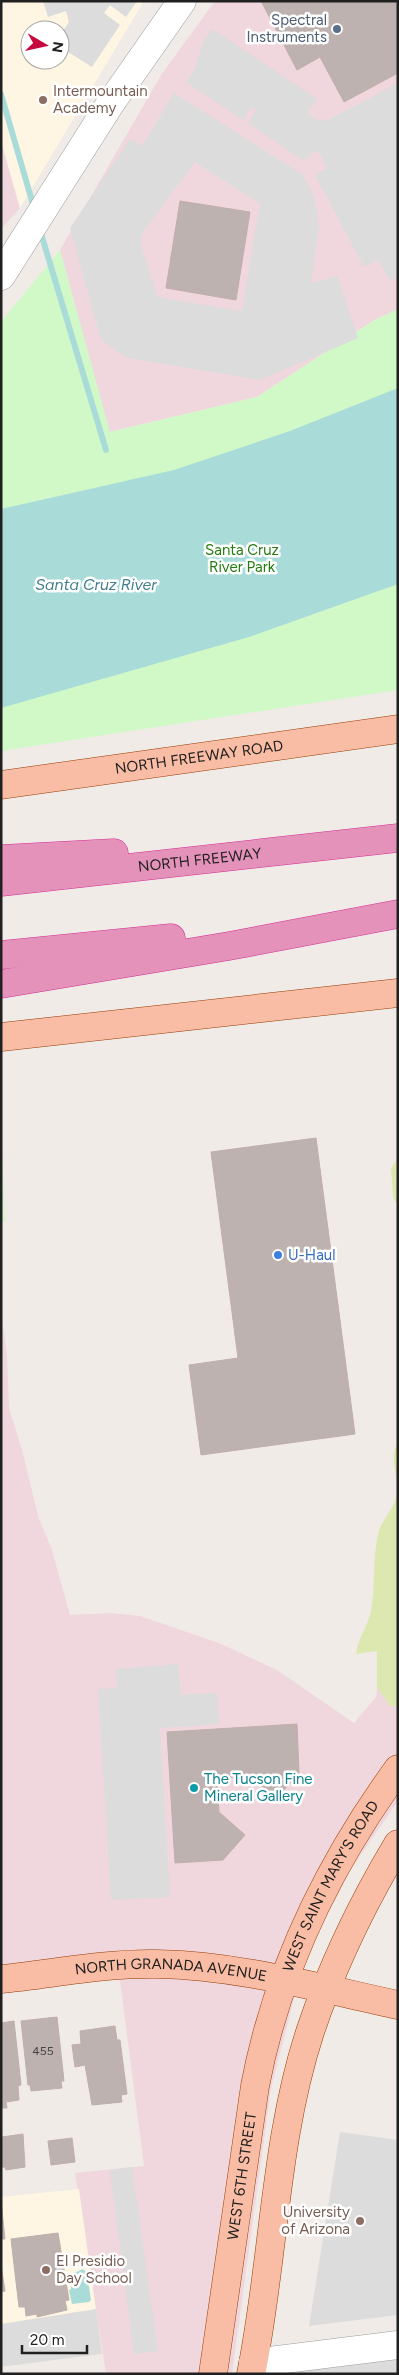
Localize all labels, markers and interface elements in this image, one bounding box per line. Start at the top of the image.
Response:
place label: Spectral Instruments [246,11,327,46]
north arrow [20,20,70,70]
marker: Spectral Instruments [331,23,343,35]
text: N [48,40,67,54]
place label: Intermountain Academy [53,82,148,117]
marker: Intermountain Academy [37,94,49,106]
park label: Santa Cruz River Park [205,541,279,576]
water label: Santa Cruz River [35,575,157,594]
street label: NORTH FREEWAY ROAD [114,736,284,778]
street label: NORTH FREEWAY [137,844,262,876]
place label: U-Haul [288,1246,335,1264]
marker: U-Haul [272,1249,284,1261]
place label: The Tucson Fine Mineral Gallery [204,1770,313,1805]
marker: The Tucson Fine Mineral Gallery [188,1782,200,1794]
street label: WEST SAINT MARY'S ROAD [279,1797,382,1974]
street label: NORTH GRANADA AVENUE [74,1955,268,1985]
house number: 455 [32,2044,54,2058]
street label: WEST 6TH STREET [224,2110,260,2241]
place label: University of Arizona [281,2203,350,2238]
marker: University of Arizona [354,2215,366,2227]
place label: El Presidio Day School [56,2252,132,2287]
marker: El Presidio Day School [40,2264,52,2276]
scale bar [22,2322,88,2354]
text: 20 m [30,2331,64,2349]

